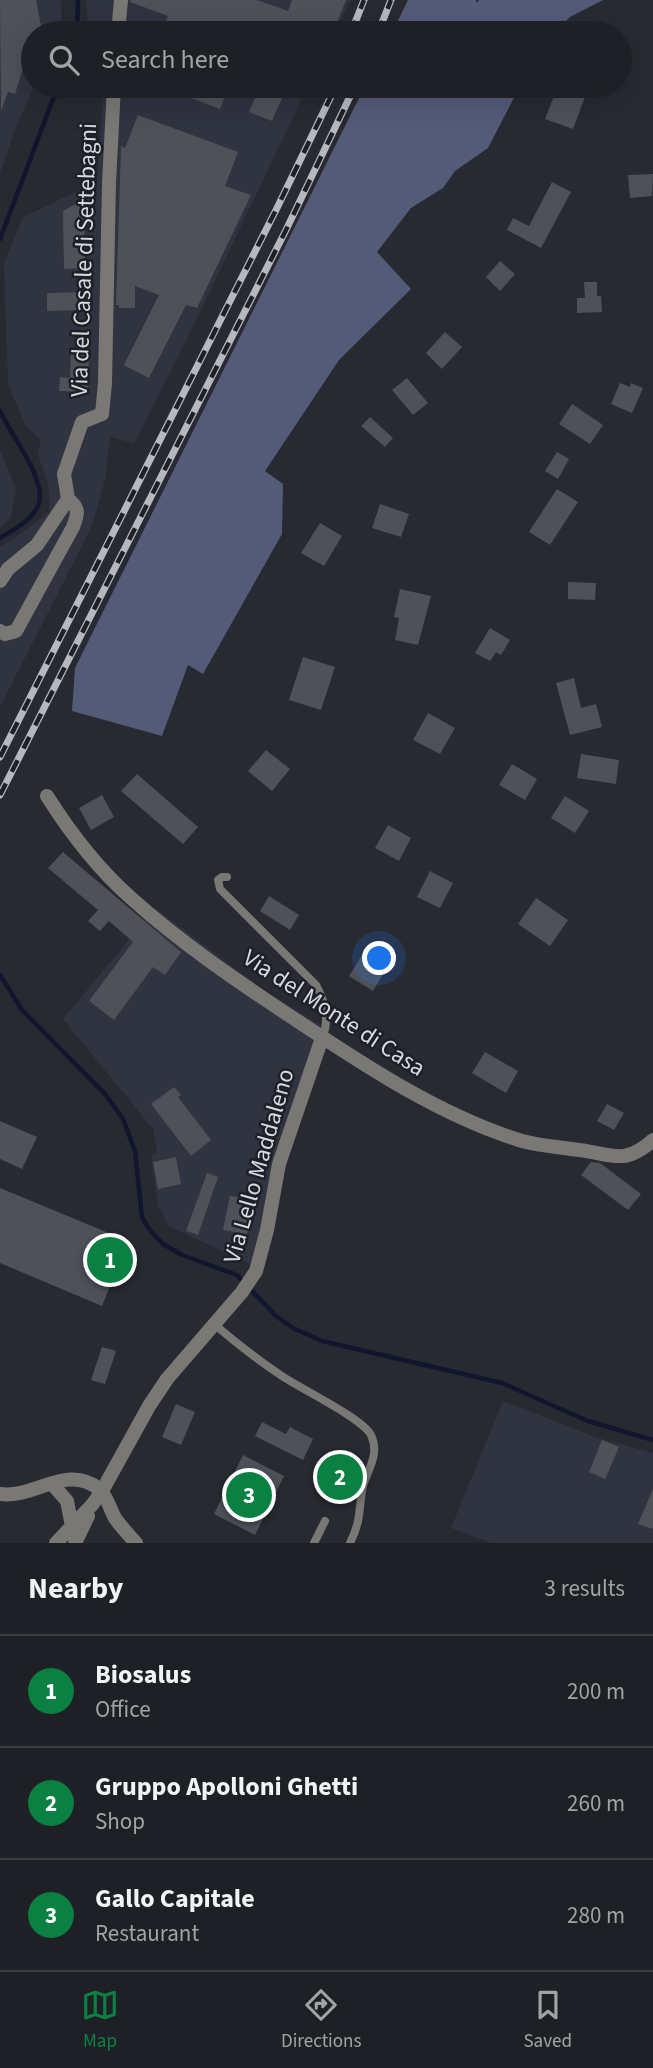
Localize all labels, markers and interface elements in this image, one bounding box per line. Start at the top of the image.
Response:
search box [21,21,632,98]
icon: search [45,41,83,79]
text: Search here [101,41,229,78]
street label: Via del Casale di Settebagni [62,122,106,398]
street label: Via del Monte di Casa [236,941,432,1085]
your location [362,941,396,975]
street label: Via Lello Maddaleno [214,1065,304,1267]
pin: 1 [87,1234,133,1286]
pin: 2 [317,1451,363,1503]
pin: 3 [226,1469,272,1521]
text: Nearby [28,1567,123,1610]
text: 3 results [545,1572,625,1605]
text: Biosalus [95,1656,191,1693]
text: 1 [45,1675,57,1708]
text: 200 m [567,1675,625,1708]
text: Office [95,1693,151,1726]
text: Gruppo Apolloni Ghetti [95,1768,358,1805]
text: 2 [45,1787,57,1820]
text: 260 m [567,1787,625,1820]
text: Shop [95,1805,145,1838]
text: Gallo Capitale [95,1880,255,1917]
text: 3 [45,1899,57,1932]
text: 280 m [567,1899,625,1932]
text: Restaurant [95,1917,199,1950]
tab: Map [81,1986,119,2055]
tab: Directions [281,1986,361,2055]
tab: Saved [523,1986,572,2055]

